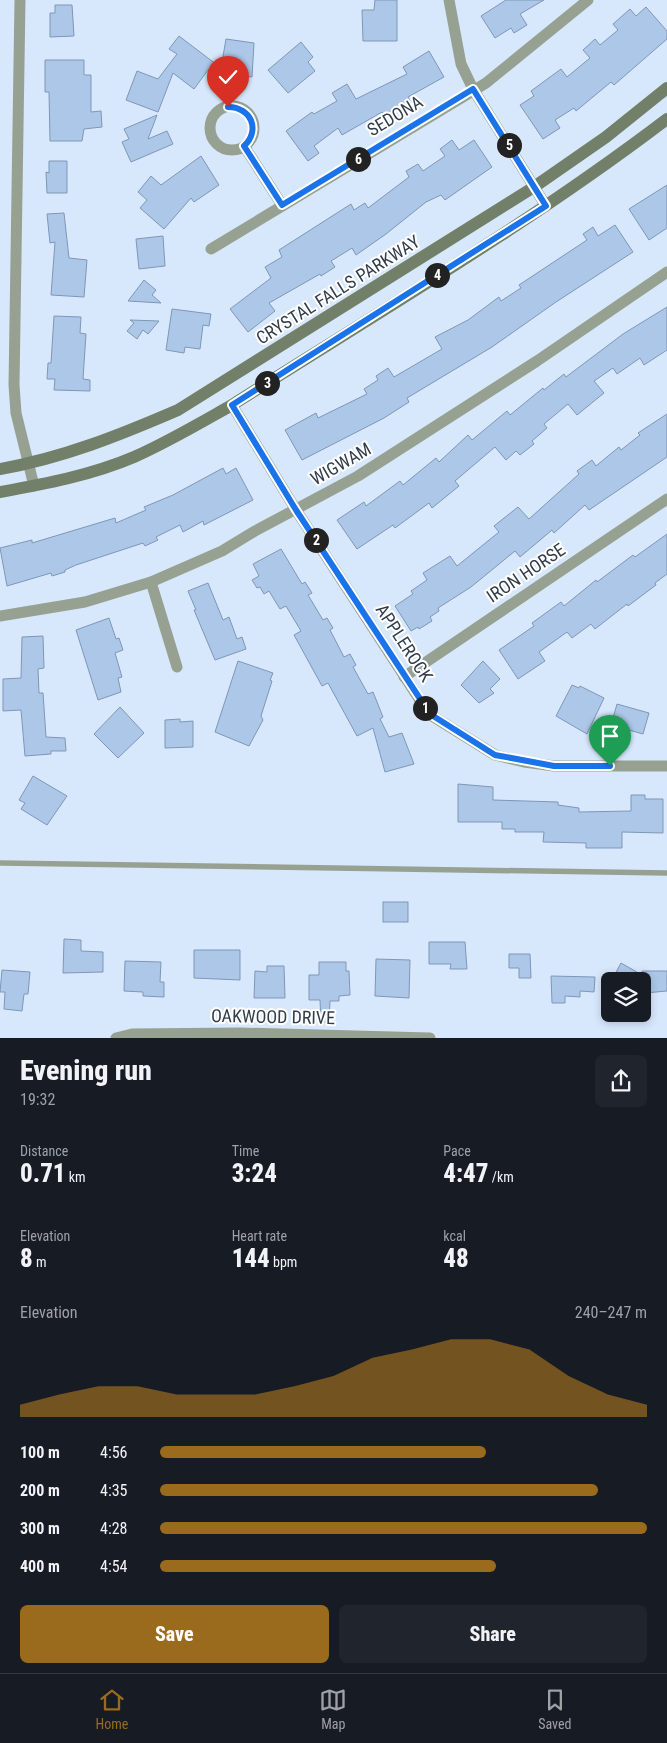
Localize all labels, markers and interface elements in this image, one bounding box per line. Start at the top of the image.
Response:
pin [207,56,249,107]
icon: check [214,63,242,91]
street label: SEDONA [363,91,427,140]
pin: 5 [496,132,522,158]
text: 5 [506,137,513,153]
pin: 6 [346,146,370,172]
text: 6 [355,151,362,167]
street label: CRYSTAL FALLS PARKWAY [252,230,424,348]
pin: 4 [424,262,450,288]
text: 4 [434,267,441,283]
pin: 3 [254,370,280,396]
text: 3 [264,375,271,391]
street label: WIGWAM [307,438,375,489]
pin: 2 [304,528,328,552]
text: 2 [313,532,320,548]
street label: IRON HORSE [483,539,569,606]
street label: APPLEROCK [372,600,437,686]
pin: 1 [412,696,438,720]
text: 1 [422,700,429,716]
pin [589,715,631,766]
icon: arrive [596,722,624,750]
map controls [601,972,651,1022]
button: layers [601,972,651,1022]
street label: OAKWOOD DRIVE [211,1005,335,1028]
text: Evening run [20,1054,152,1087]
button: share [595,1055,647,1107]
text: 19:32 [20,1090,55,1109]
text: Distance [20,1143,68,1159]
text: Time [232,1143,259,1159]
text: Pace [443,1143,471,1159]
text: 0.71 [20,1159,66,1188]
text: 3:24 [232,1159,277,1188]
text: 4:47 [443,1159,489,1188]
text: km [66,1169,86,1185]
text: /km [489,1169,514,1185]
text: Elevation [20,1228,70,1244]
text: Heart rate [232,1228,287,1244]
text: kcal [443,1228,466,1244]
text: 8 [20,1244,33,1273]
text: 144 [232,1244,270,1273]
text: 48 [443,1244,469,1273]
text: m [33,1254,46,1270]
text: bpm [270,1254,297,1270]
text: Elevation [20,1303,78,1322]
text: 240–247 m [575,1303,647,1322]
text: 100 m [20,1443,60,1462]
text: 4:56 [100,1443,127,1462]
text: 200 m [20,1481,60,1500]
text: 4:35 [100,1481,127,1500]
text: 300 m [20,1519,60,1538]
text: 4:28 [100,1519,127,1538]
text: 400 m [20,1557,60,1576]
text: 4:54 [100,1557,127,1576]
button: Save [20,1605,329,1663]
button: Share [339,1605,647,1663]
tab: Home [95,1686,128,1732]
tab: Map [319,1686,347,1732]
tab: Saved [538,1686,572,1732]

